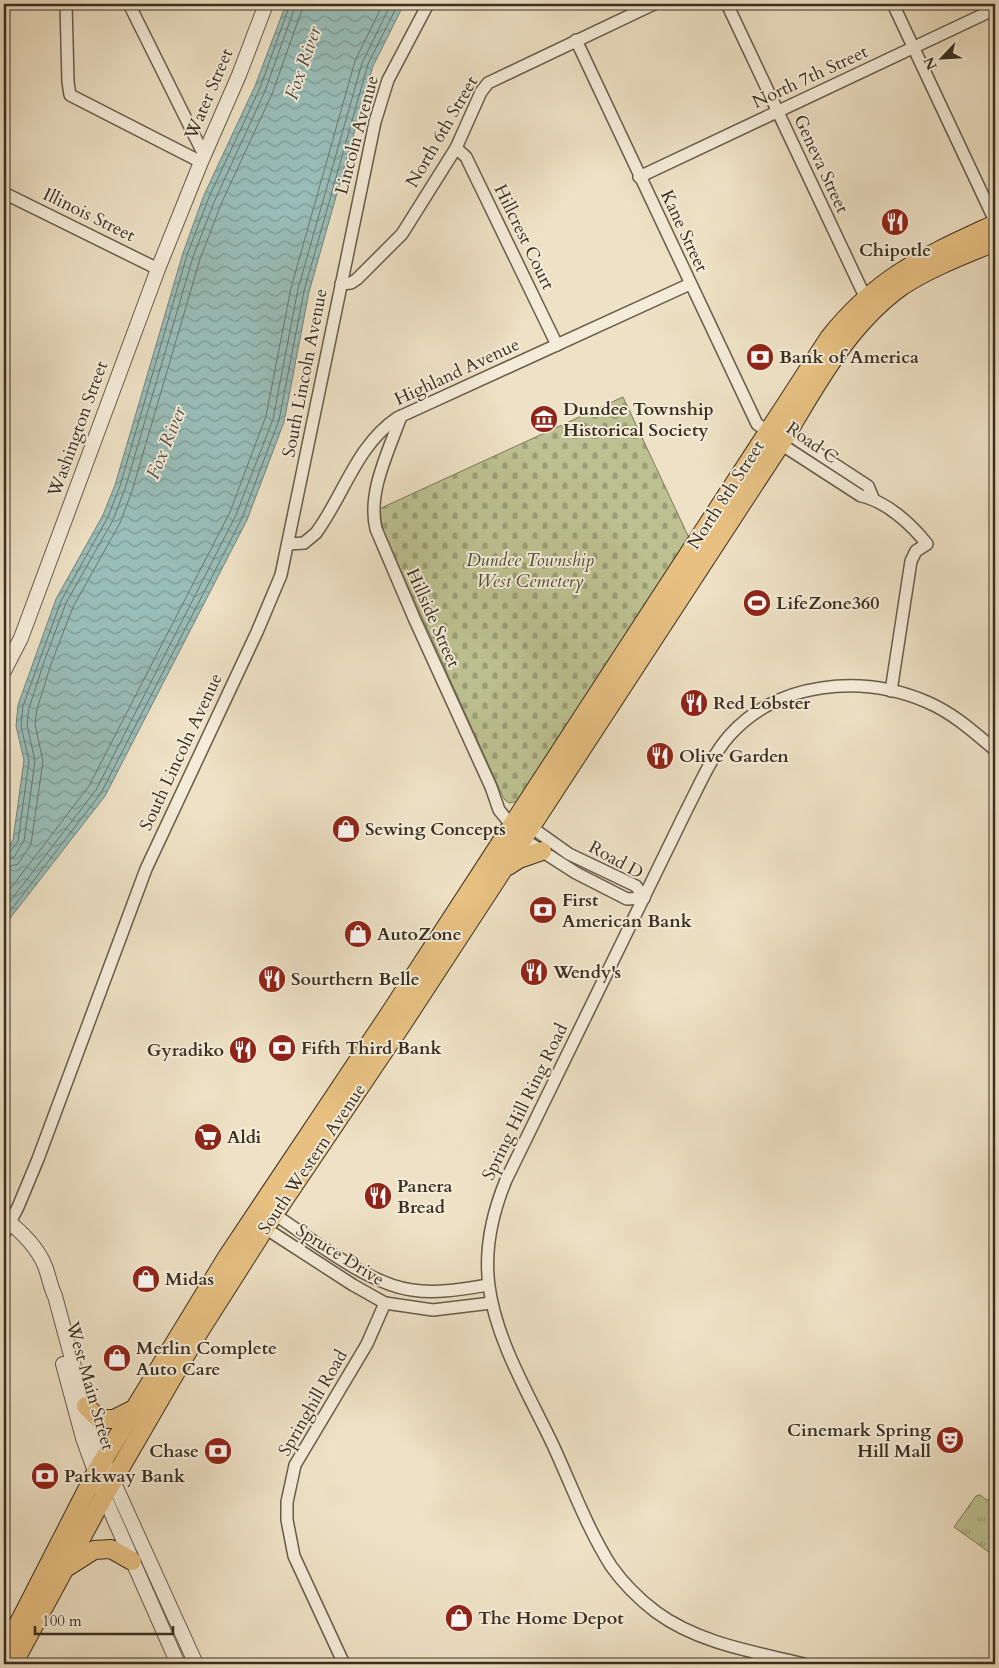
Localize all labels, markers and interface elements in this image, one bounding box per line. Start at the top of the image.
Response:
water label: Fox River [278,22,328,103]
north arrow [916,32,966,82]
street label: North 7th Street [748,39,872,115]
street label: Water Street [178,45,239,144]
text: N [919,54,942,73]
street label: North 6th Street [400,71,484,192]
street label: Lincoln Avenue [329,73,385,197]
street label: Geneva Street [787,111,855,218]
street label: Hillcrest Court [488,180,560,294]
street label: Illinois Street [39,182,139,248]
street label: Kane Street [654,186,714,276]
restaurant icon: Chipotle [880,207,910,237]
place label: Chipotle [859,238,931,263]
street label: South Lincoln Avenue [276,287,334,459]
street label: Highland Avenue [390,332,524,412]
bank icon: Bank of America [745,342,775,372]
place label: Bank of America [779,345,919,370]
street label: Washington Street [42,357,114,501]
place label: Dundee Township Historical Society [563,397,714,443]
water label: Fox River [140,402,193,483]
museum icon: Dundee Township Historical Society [529,404,559,434]
street label: Road C [781,416,843,470]
street label: North 8th Street [681,436,771,554]
park label: Dundee Township West Cemetery [466,548,594,594]
street label: Hillside Street [400,564,466,672]
sports icon: LifeZone360 [742,588,772,618]
place label: LifeZone360 [776,591,880,616]
street label: South Lincoln Avenue [134,669,228,835]
restaurant icon: Red Lobster [679,688,709,718]
place label: Red Lobster [713,691,811,716]
restaurant icon: Olive Garden [645,741,675,771]
place label: Olive Garden [679,744,789,769]
shop icon: Sewing Concepts [331,814,361,844]
place label: Sewing Concepts [365,817,506,842]
street label: Road D [584,835,648,885]
place label: First American Bank [562,888,693,934]
bank icon: First American Bank [528,895,558,925]
shop icon: AutoZone [343,919,373,949]
place label: AutoZone [377,922,462,947]
restaurant icon: Wendy's [519,957,549,987]
place label: Wendy's [552,960,621,985]
restaurant icon: Sourthern Belle [257,964,287,994]
place label: Sourthern Belle [291,967,420,992]
street label: Spring Hill Ring Road [476,1019,574,1185]
bank icon: Fifth Third Bank [267,1033,297,1063]
restaurant icon: Gyradiko [228,1035,258,1065]
place label: Fifth Third Bank [301,1036,443,1061]
place label: Gyradiko [147,1038,224,1063]
street label: South Western Avenue [252,1079,372,1239]
supermarket icon: Aldi [193,1122,223,1152]
place label: Aldi [227,1125,262,1150]
place label: Panera Bread [397,1174,452,1220]
restaurant icon: Panera Bread [363,1181,393,1211]
street label: Spruce Drive [291,1218,389,1292]
shop icon: Midas [131,1264,161,1294]
place label: Midas [165,1267,214,1292]
street label: West Main Street [59,1318,120,1454]
place label: Merlin Complete Auto Care [136,1336,277,1382]
shop icon: Merlin Complete Auto Care [102,1343,132,1373]
street label: Springhill Road [272,1345,354,1461]
place label: Cinemark Spring Hill Mall [787,1418,931,1464]
theatre icon: Cinemark Spring Hill Mall [935,1425,965,1455]
bank icon: Chase [203,1436,233,1466]
place label: Chase [149,1439,199,1464]
bank icon: Parkway Bank [30,1461,60,1491]
place label: Parkway Bank [64,1464,186,1489]
scale bar [35,1603,172,1635]
shop icon: The Home Depot [444,1603,474,1633]
place label: The Home Depot [478,1606,624,1631]
text: 100 m [42,1611,82,1631]

